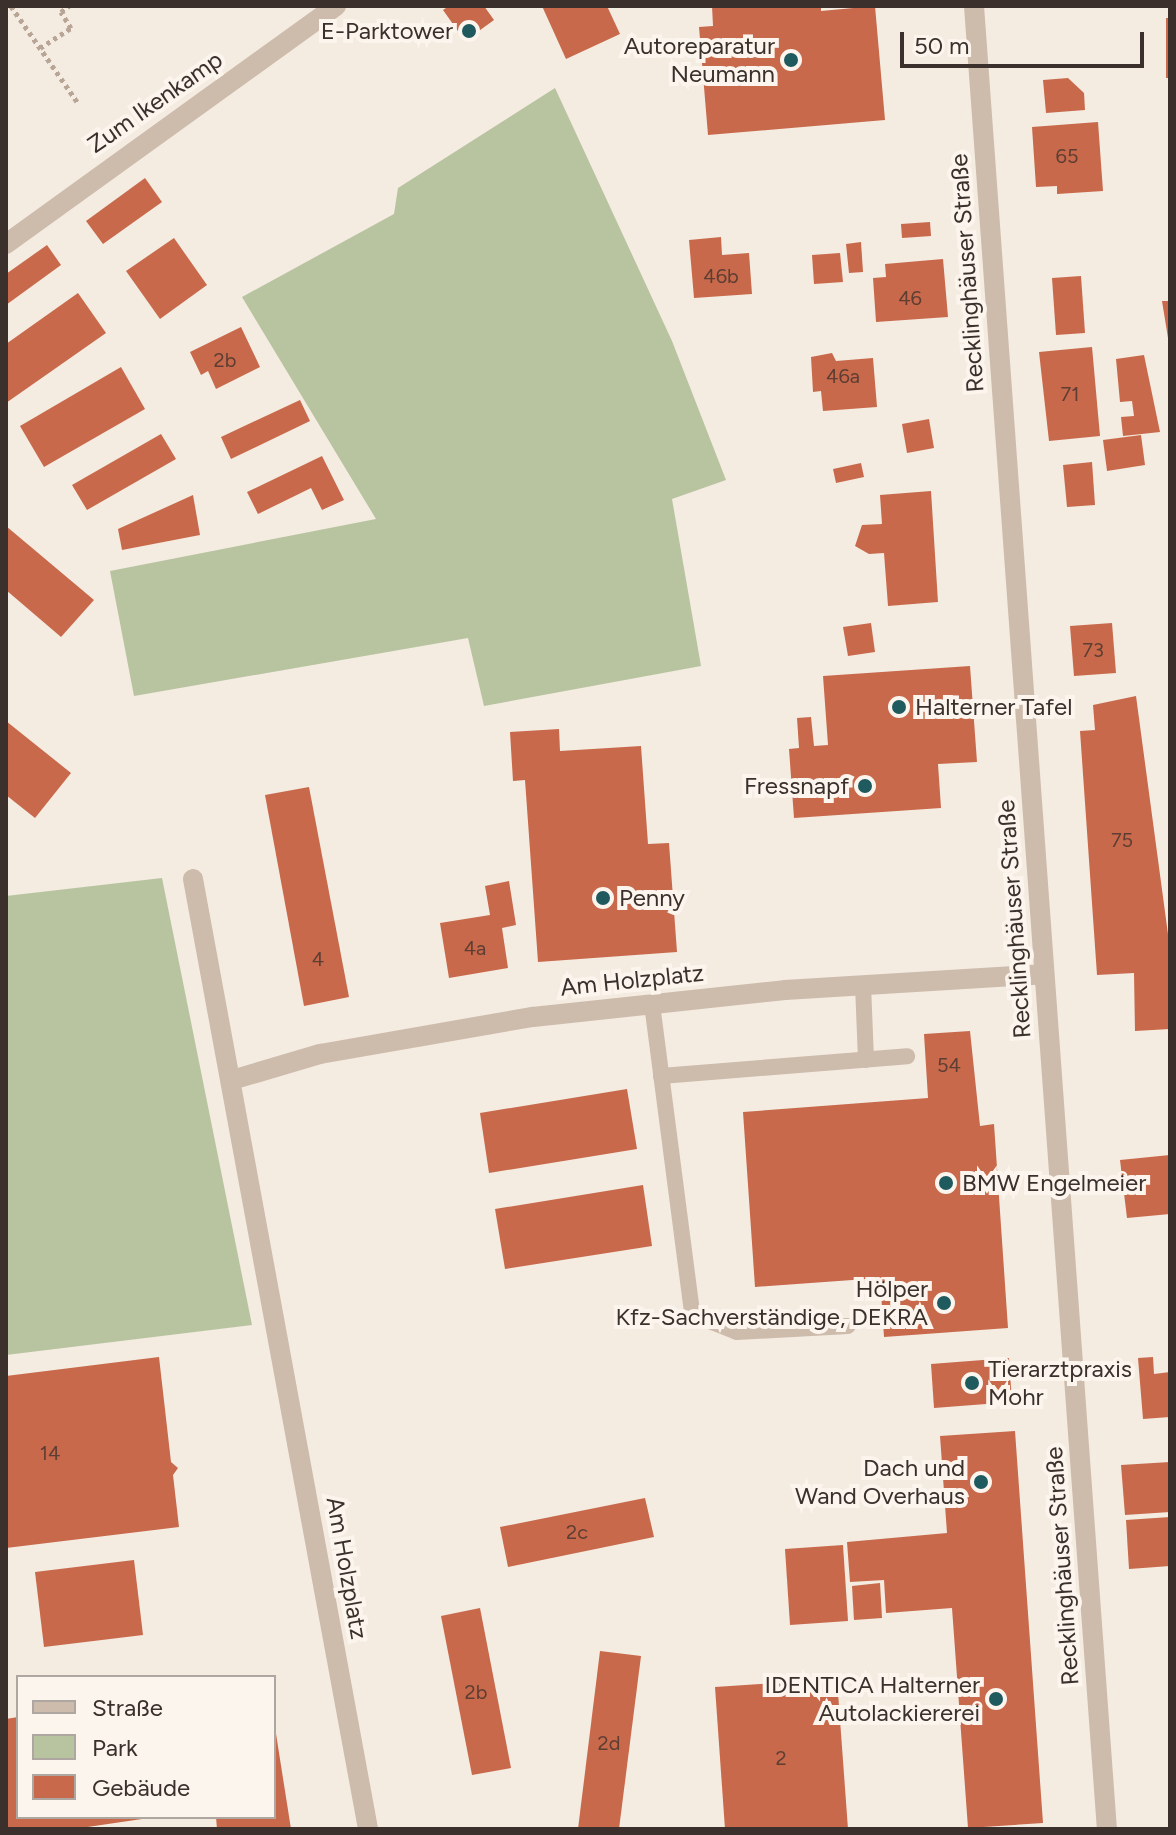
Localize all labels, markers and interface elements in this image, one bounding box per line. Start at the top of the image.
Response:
scale bar [904,16,1148,66]
place label: E-Parktower [321,17,453,45]
marker: E-Parktower [460,22,478,40]
text: 50 m [914,31,970,60]
place label: Autoreparatur Neumann [624,32,775,88]
street label: Zum Ikenkamp [82,45,228,159]
marker: Autoreparatur Neumann [782,51,800,69]
house number: 65 [1056,144,1078,168]
street label: Recklinghäuser Straße [944,153,990,393]
house number: 46b [703,264,739,288]
house number: 46 [898,286,922,310]
house number: 2b [214,348,236,372]
house number: 46a [826,364,860,388]
house number: 71 [1061,382,1079,406]
house number: 73 [1082,638,1104,662]
place label: Halterner Tafel [915,693,1072,721]
marker: Halterner Tafel [890,698,908,716]
place label: Fressnapf [744,772,849,800]
marker: Fressnapf [856,777,874,795]
street label: Recklinghäuser Straße [991,799,1037,1039]
house number: 75 [1111,828,1133,852]
place label: Penny [619,884,685,912]
marker: Penny [594,889,612,907]
house number: 4a [464,936,486,960]
house number: 4 [312,947,324,971]
street label: Am Holzplatz [559,958,705,1002]
house number: 54 [937,1053,961,1077]
place label: BMW Engelmeier [962,1169,1146,1197]
marker: BMW Engelmeier [937,1174,955,1192]
place label: Hölper Kfz-Sachverständige, DEKRA [615,1275,928,1331]
marker: Hölper Kfz-Sachverständige, DEKRA [935,1294,953,1312]
place label: Tierarztpraxis Mohr [988,1355,1132,1411]
marker: Tierarztpraxis Mohr [963,1374,981,1392]
house number: 14 [40,1441,60,1465]
street label: Recklinghäuser Straße [1039,1446,1085,1686]
place label: Dach und Wand Overhaus [795,1454,965,1510]
marker: Dach und Wand Overhaus [972,1473,990,1491]
street label: Am Holzplatz [320,1495,374,1641]
house number: 2c [566,1520,588,1544]
place label: IDENTICA Halterner Autolackiererei [765,1671,980,1727]
legend [16,1675,276,1819]
house number: 2b [465,1680,487,1704]
marker: IDENTICA Halterner Autolackiererei [987,1690,1005,1708]
text: Straße [92,1693,163,1722]
house number: 2d [598,1731,620,1755]
text: Park [92,1733,138,1762]
house number: 2 [775,1746,787,1770]
text: Gebäude [92,1773,190,1802]

